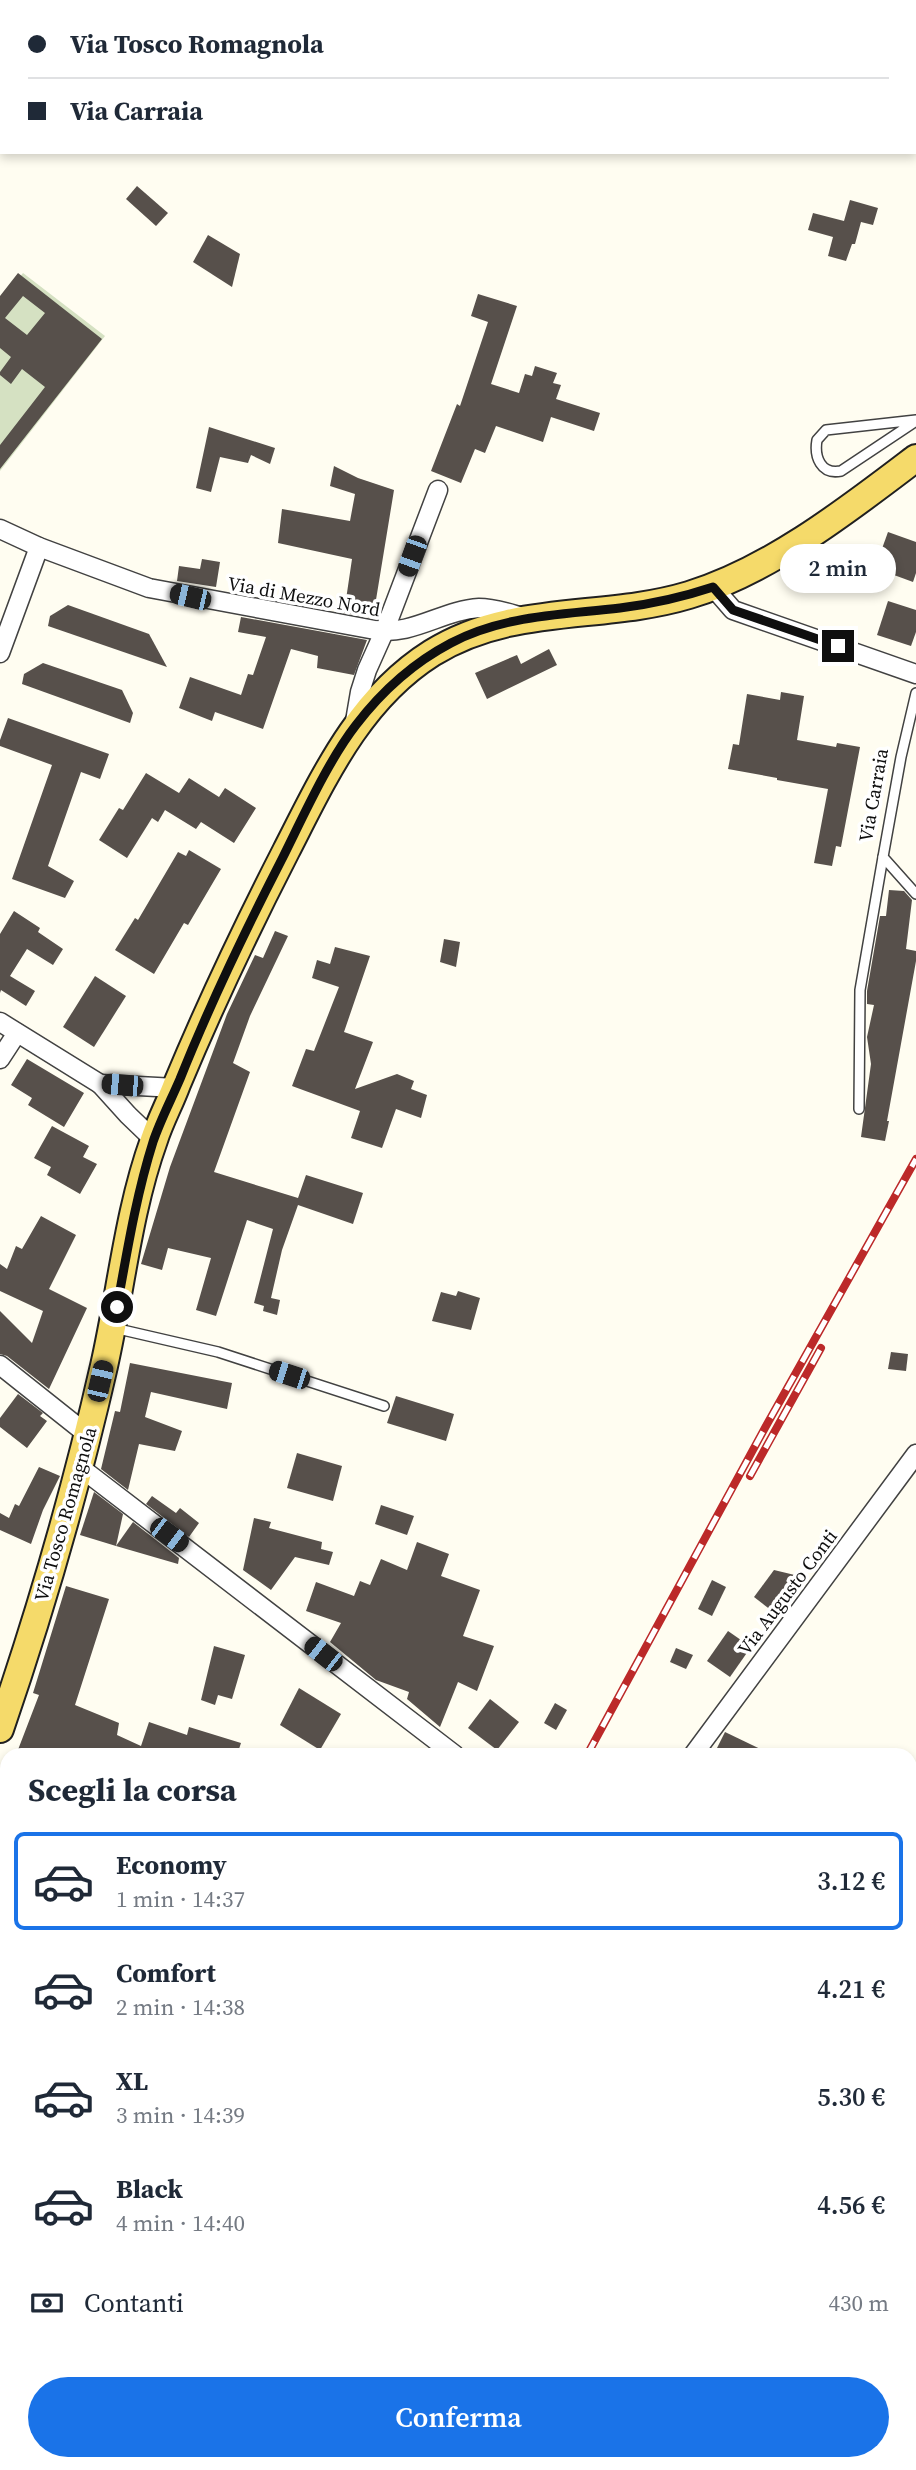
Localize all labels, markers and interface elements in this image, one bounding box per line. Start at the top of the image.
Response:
text: Via Tosco Romagnola [70,26,324,62]
text: Via Carraia [70,93,203,129]
car [395,533,430,579]
callout: 2 min [780,544,896,594]
text: 2 min [808,552,868,584]
street label: Via di Mezzo Nord [226,570,382,622]
car [168,582,213,612]
route end [822,630,854,662]
street label: Via Carraia [852,746,894,844]
car [101,1073,144,1097]
route start [101,1291,133,1323]
car [86,1358,115,1404]
car [266,1359,313,1391]
street label: Via Tosco Romagnola [28,1423,102,1604]
car [146,1514,193,1556]
street label: Via Augusto Conti [731,1524,843,1660]
car [300,1633,347,1675]
text: Scegli la corsa [28,1768,237,1812]
text: Economy [116,1847,227,1883]
icon: car [32,1850,95,1913]
text: 3.12 € [817,1863,885,1899]
text: 1 min · 14:37 [116,1883,245,1915]
text: Comfort [116,1955,216,1991]
icon: car [32,1958,95,2021]
text: 4.21 € [817,1971,885,2007]
text: 2 min · 14:38 [116,1991,245,2023]
text: XL [116,2063,148,2099]
icon: car [32,2066,95,2129]
text: 5.30 € [817,2079,885,2115]
text: 3 min · 14:39 [116,2099,245,2131]
text: Black [116,2171,183,2207]
icon: car [32,2174,95,2237]
text: 4.56 € [817,2187,885,2223]
text: 4 min · 14:40 [116,2207,245,2239]
icon: cash [28,2284,66,2322]
text: Contanti [84,2285,184,2321]
text: 430 m [828,2287,889,2319]
button: Conferma [28,2377,889,2457]

